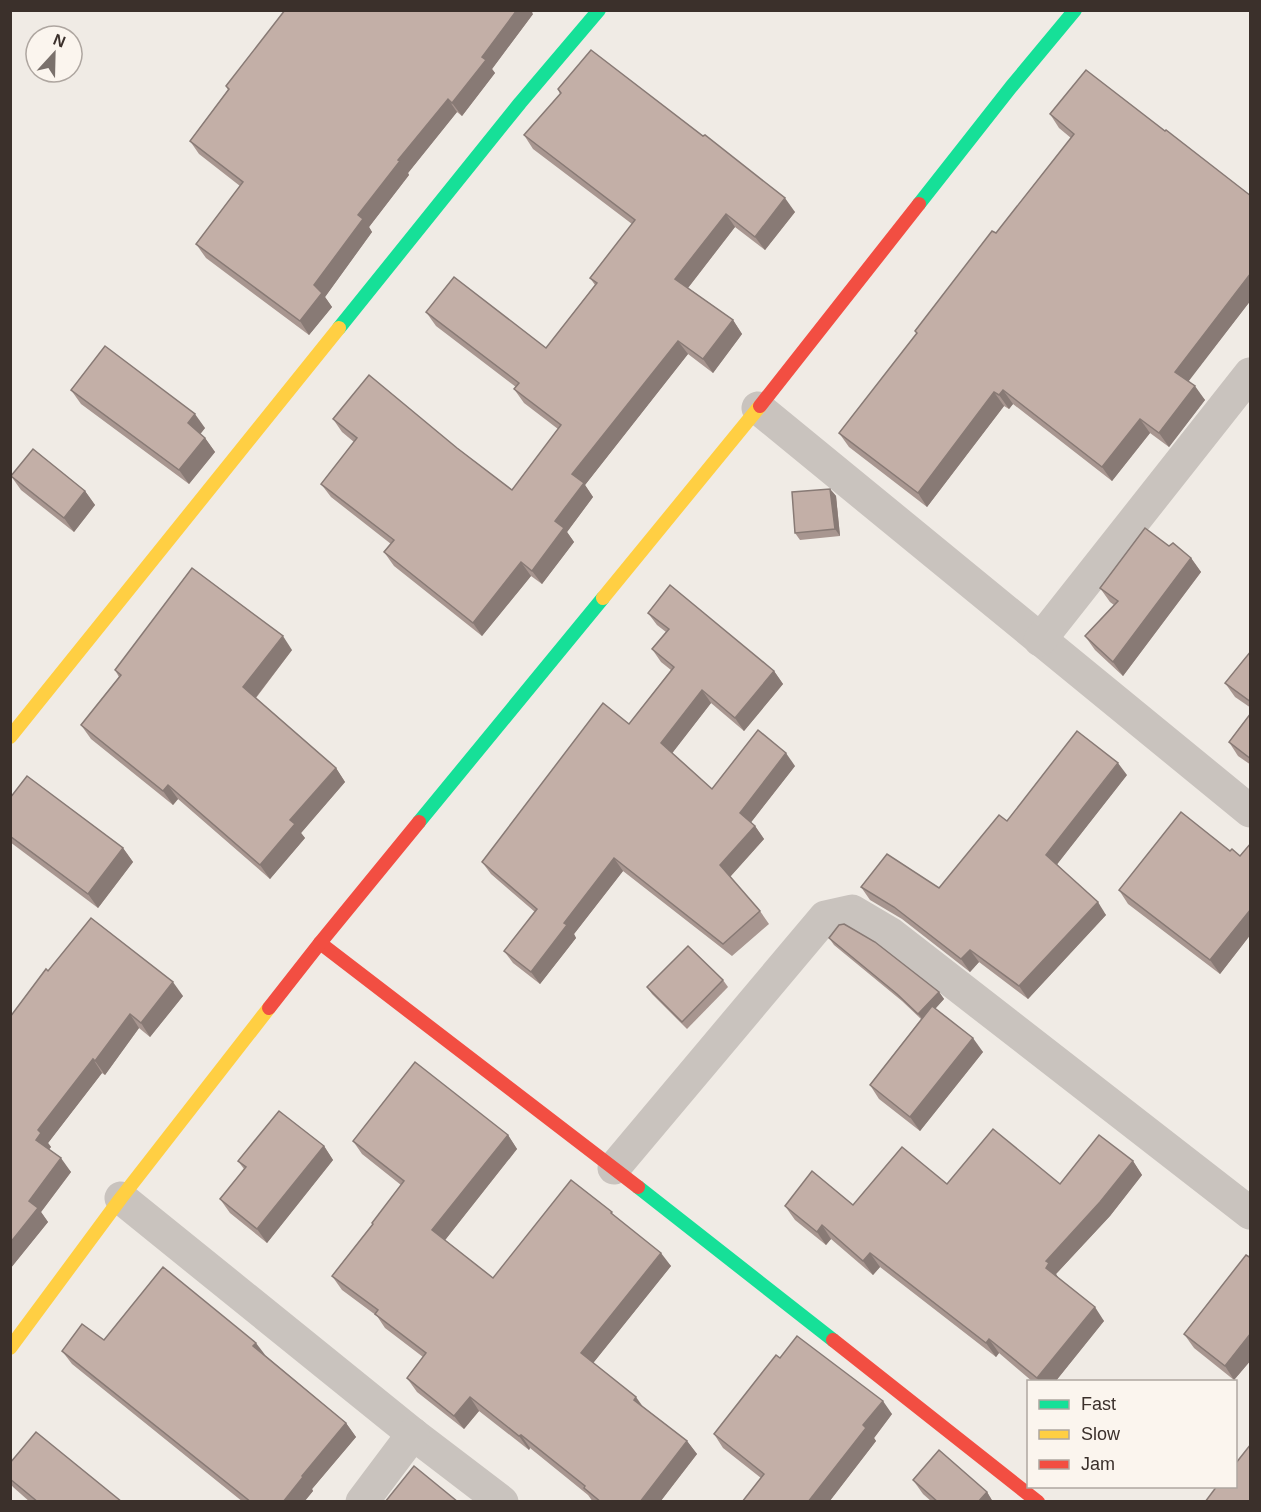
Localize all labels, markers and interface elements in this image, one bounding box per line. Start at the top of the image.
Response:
north arrow [24,24,84,84]
text: N [51,31,68,51]
legend [1027,1380,1237,1488]
text: Fast [1081,1394,1116,1414]
text: Slow [1081,1424,1121,1444]
text: Jam [1081,1454,1115,1474]

